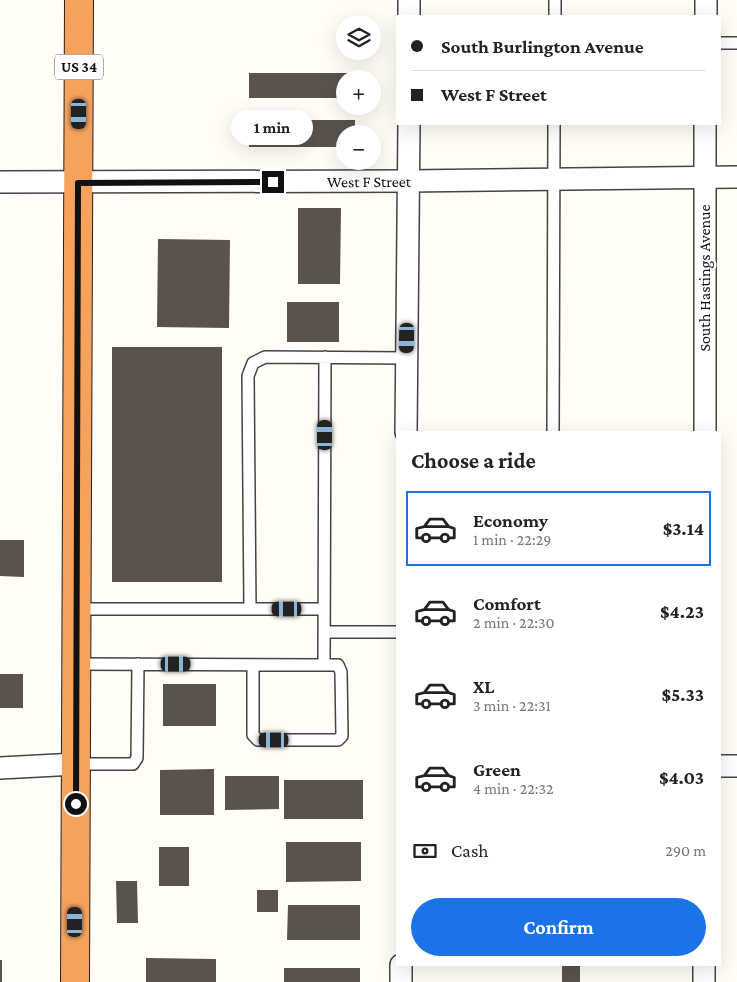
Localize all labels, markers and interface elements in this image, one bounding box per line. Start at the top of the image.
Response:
map controls [336,15,381,170]
button: layers [336,15,381,60]
text: South Burlington Avenue [441,36,644,57]
road number: US 34 [55,54,103,80]
button: + [336,70,381,115]
text: West F Street [441,84,547,105]
car [71,99,86,129]
callout: 1 min [232,110,314,144]
text: 1 min [254,119,290,136]
button: − [336,125,381,170]
route end [262,171,284,193]
street label: West F Street [327,172,412,190]
street label: South Hastings Avenue [696,204,714,352]
car [399,323,414,353]
car [317,420,332,450]
text: Choose a ride [411,448,536,473]
icon: car [413,506,458,551]
text: Economy [473,510,548,531]
text: $3.14 [663,518,704,539]
text: 1 min · 22:29 [473,531,551,548]
icon: car [413,589,458,634]
text: Comfort [473,593,541,614]
text: $4.23 [660,601,704,622]
car [272,602,302,617]
text: 2 min · 22:30 [473,614,555,631]
car [161,657,191,672]
icon: car [413,672,458,717]
text: XL [473,676,495,697]
text: $5.33 [662,684,704,705]
text: 3 min · 22:31 [473,697,551,714]
car [259,733,289,748]
icon: car [413,755,458,800]
text: Green [473,759,521,780]
text: $4.03 [659,767,704,788]
text: 4 min · 22:32 [473,780,554,797]
route start [65,793,87,815]
icon: cash [411,837,439,865]
text: Cash [451,840,489,861]
text: 290 m [665,842,706,859]
button: Confirm [411,898,706,956]
car [67,907,82,937]

